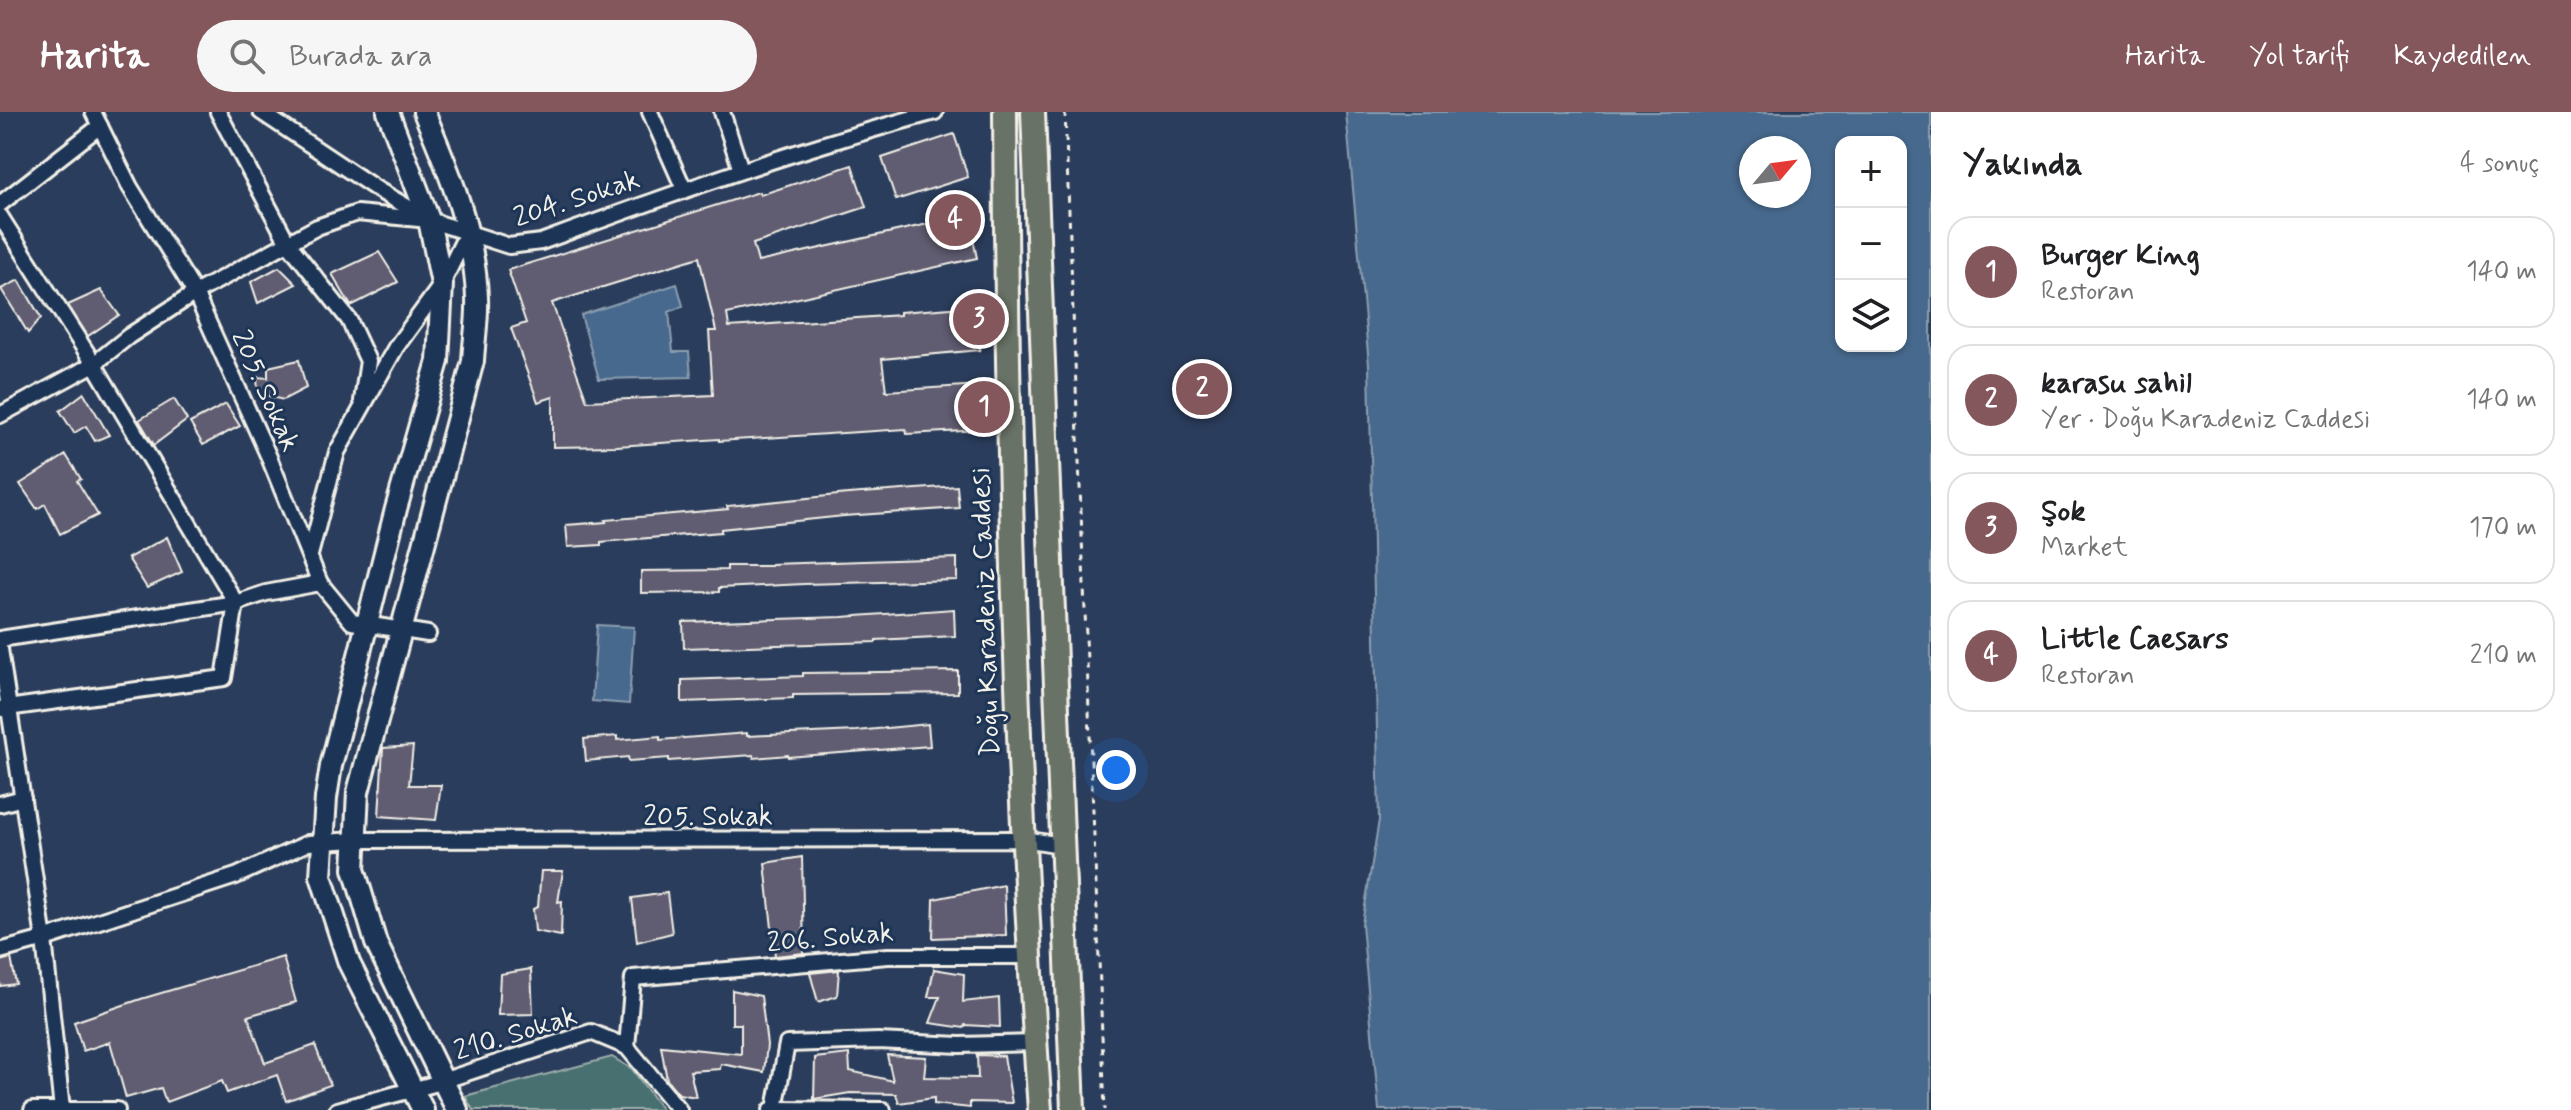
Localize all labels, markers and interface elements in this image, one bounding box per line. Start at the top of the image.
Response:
search box [197,20,757,92]
text: Harita [40,32,149,81]
icon: search [225,34,269,78]
text: Burada ara [289,37,432,76]
text: Harita [2125,38,2205,75]
text: Yol tarifi [2249,38,2350,75]
text: Kaydedilen [2394,38,2531,75]
north arrow [1739,136,1811,208]
map controls [1835,136,1907,352]
button: + [1835,136,1907,208]
text: Yakında [1963,142,2083,187]
text: 4 sonuç [2460,147,2539,181]
street label: 204. Sokak [509,162,645,237]
pin: 4 [929,190,981,250]
button: − [1835,208,1907,280]
text: Burger King [2041,236,2200,275]
text: 1 [1985,255,1997,289]
text: 140 m [2466,255,2537,289]
text: Restoran [2041,275,2135,309]
button: layers [1835,280,1907,352]
pin: 3 [953,289,1005,349]
street label: 205. Sokak [221,324,308,458]
pin: 2 [1176,359,1228,419]
text: karasu sahil [2041,364,2192,403]
pin: 1 [958,377,1010,437]
text: 2 [1985,383,1997,417]
text: 140 m [2466,383,2537,417]
text: Yer · Doğu Karadeniz Caddesi [2041,403,2370,437]
street label: Doğu Karadeniz Caddesi [963,467,1010,757]
text: Şok [2041,492,2086,531]
text: 3 [1985,511,1997,545]
text: 170 m [2469,511,2537,545]
text: Market [2041,531,2128,565]
text: Little Caesars [2041,620,2229,659]
text: 4 [1983,639,1999,673]
text: 210 m [2470,639,2537,673]
text: Restoran [2041,659,2135,693]
your location [1096,750,1136,790]
street label: 205. Sokak [643,799,773,836]
street label: 206. Sokak [765,915,895,962]
street label: 210. Sokak [450,998,582,1071]

